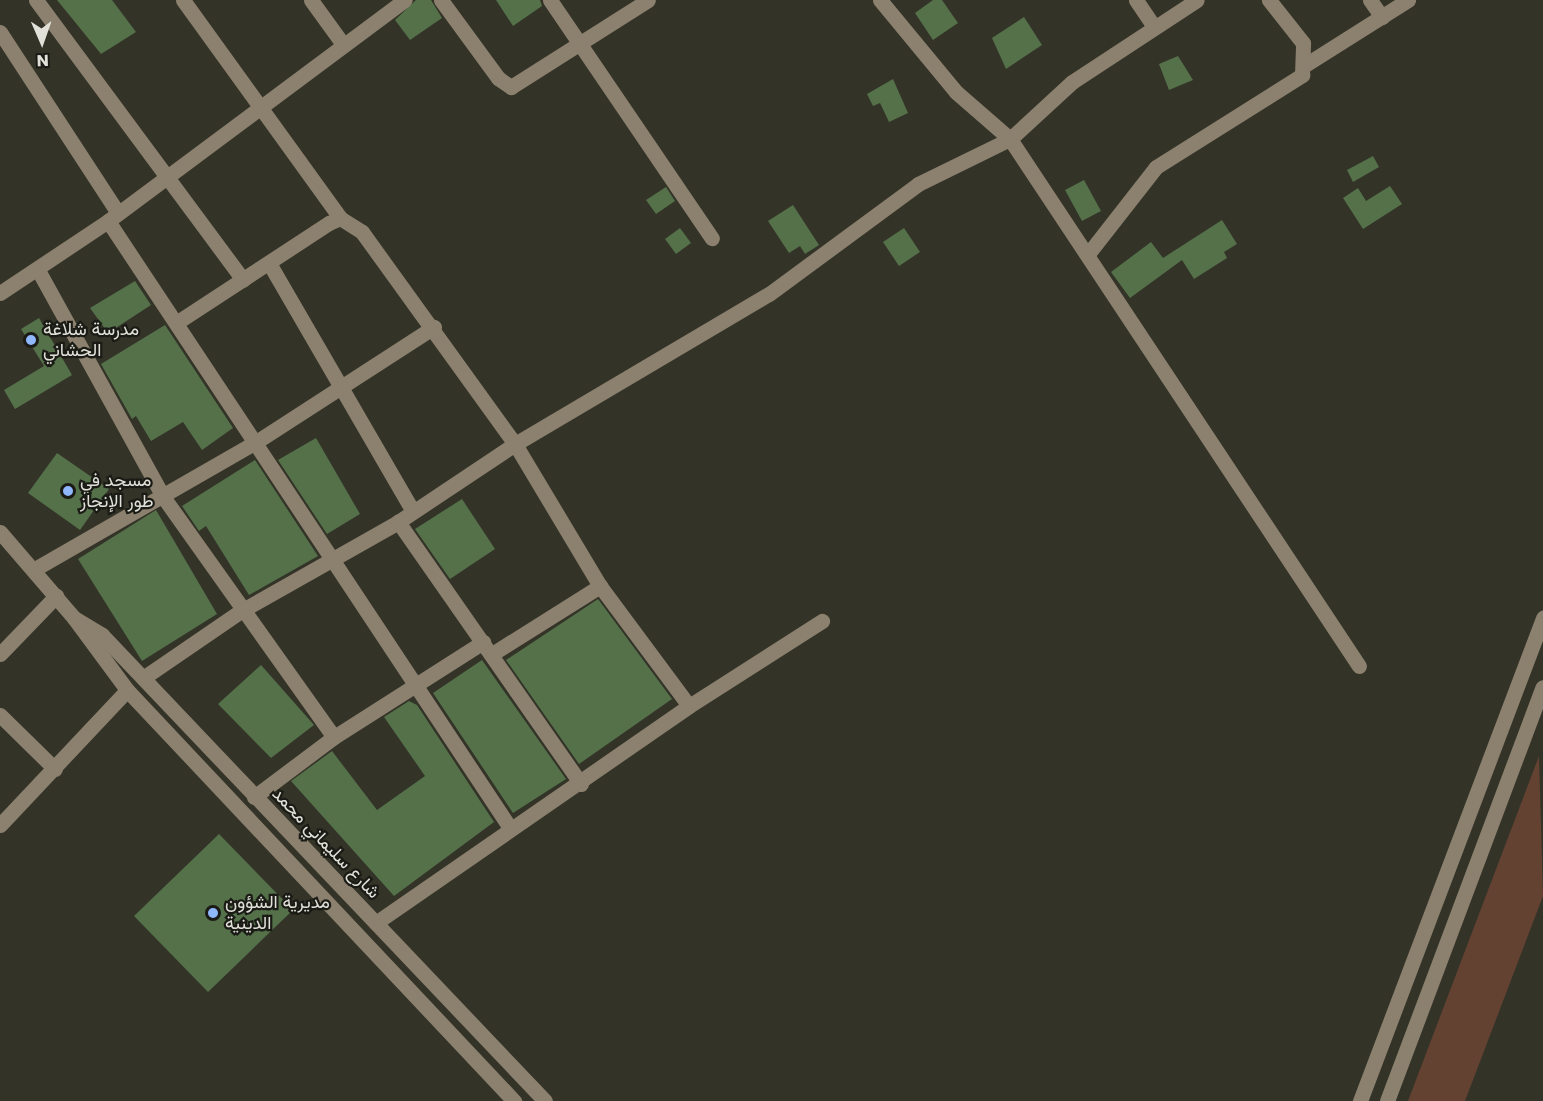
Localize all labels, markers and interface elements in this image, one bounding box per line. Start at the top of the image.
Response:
north arrow [12,12,72,72]
text: N [36,49,49,72]
place label: مدرسة شلاغة الحشاني [43,319,139,362]
marker: مدرسة شلاغة الحشاني [24,333,38,347]
place label: مسجد في طور الإنجاز [80,470,153,512]
marker: مسجد في طور الإنجاز [61,484,75,498]
street label: شارع سليماني محمد [268,783,384,903]
place label: مديرية الشؤون الدينية [225,892,330,934]
marker: مديرية الشؤون الدينية [206,906,220,920]

